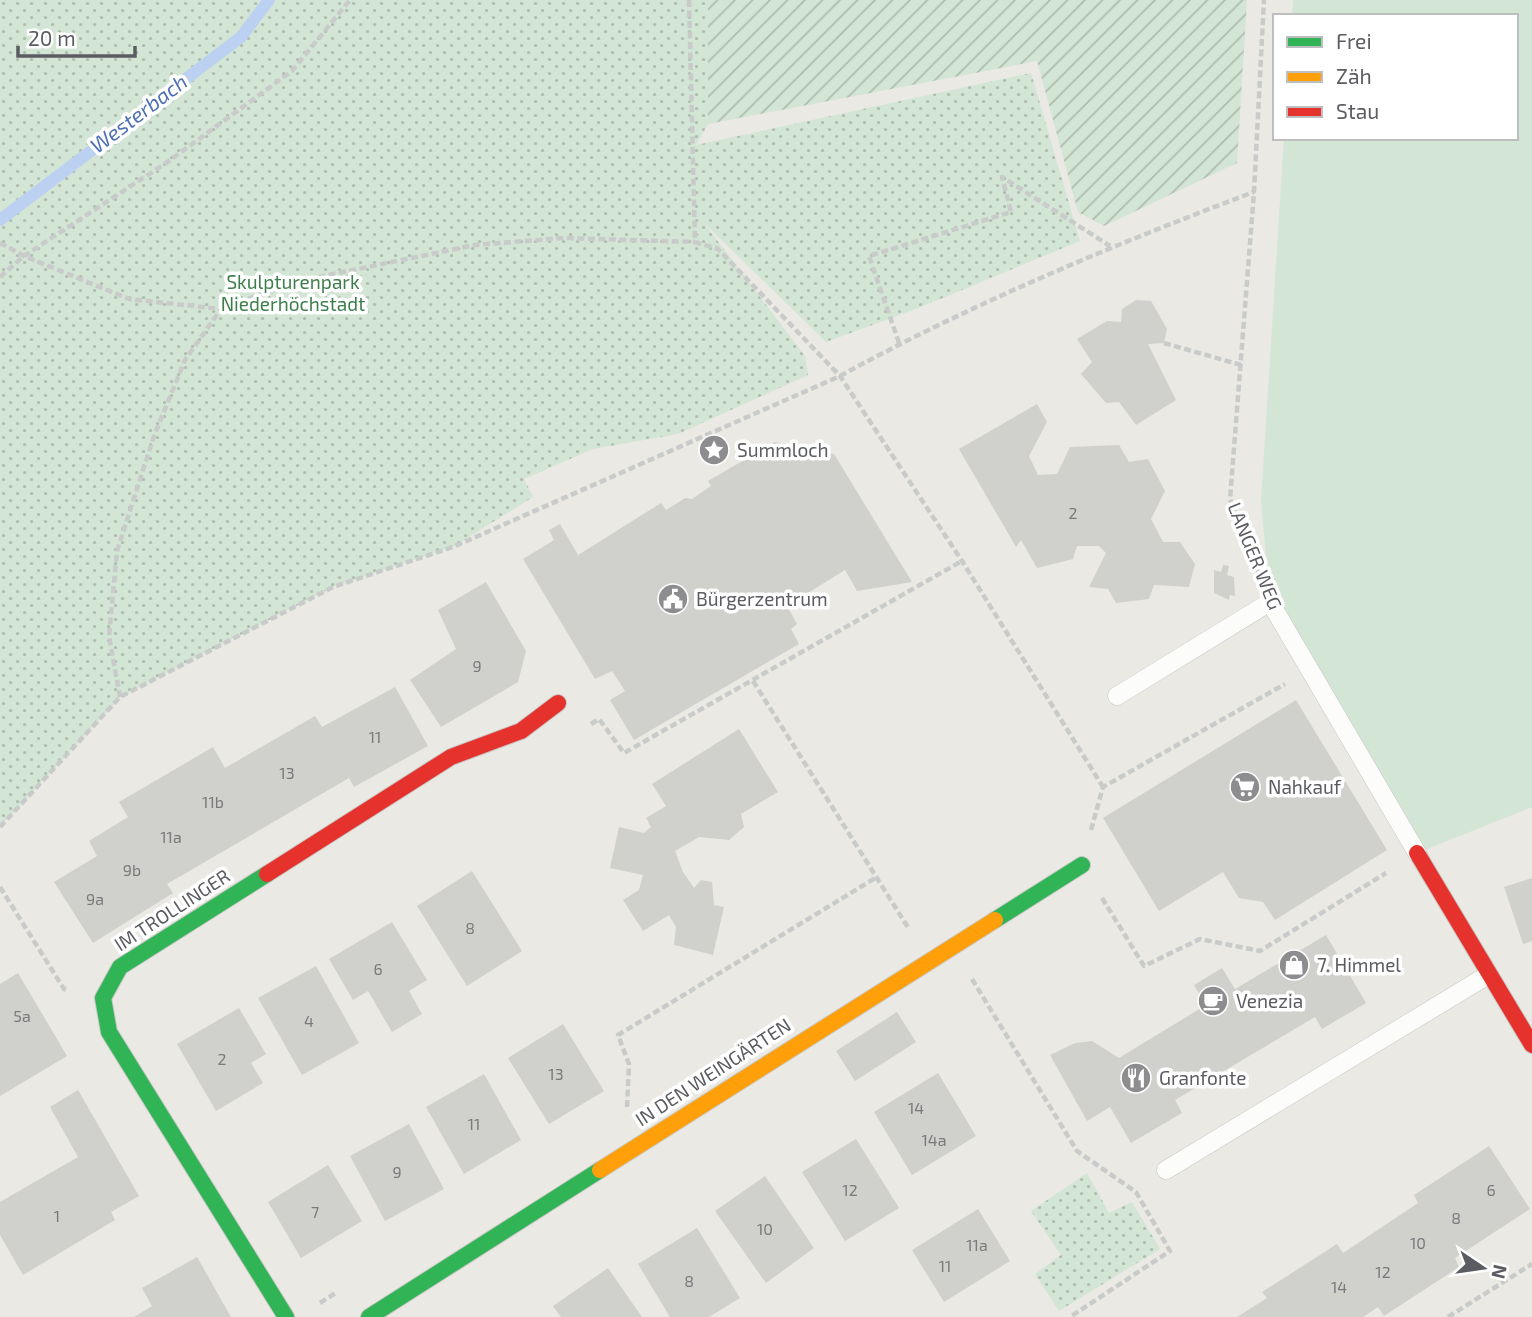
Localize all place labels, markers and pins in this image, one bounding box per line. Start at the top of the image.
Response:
place icon: Summloch [697,433,731,467]
place label: Summloch [737,438,829,461]
public building icon: Bürgerzentrum [656,582,690,616]
place label: Bürgerzentrum [696,587,828,610]
supermarket icon: Nahkauf [1228,770,1262,804]
place label: Nahkauf [1268,775,1342,798]
shop icon: 7. Himmel [1277,948,1311,982]
place label: 7. Himmel [1317,953,1401,976]
cafe icon: Venezia [1196,984,1230,1018]
place label: Venezia [1236,989,1303,1012]
restaurant icon: Granfonte [1119,1061,1153,1095]
place label: Granfonte [1159,1066,1246,1089]

